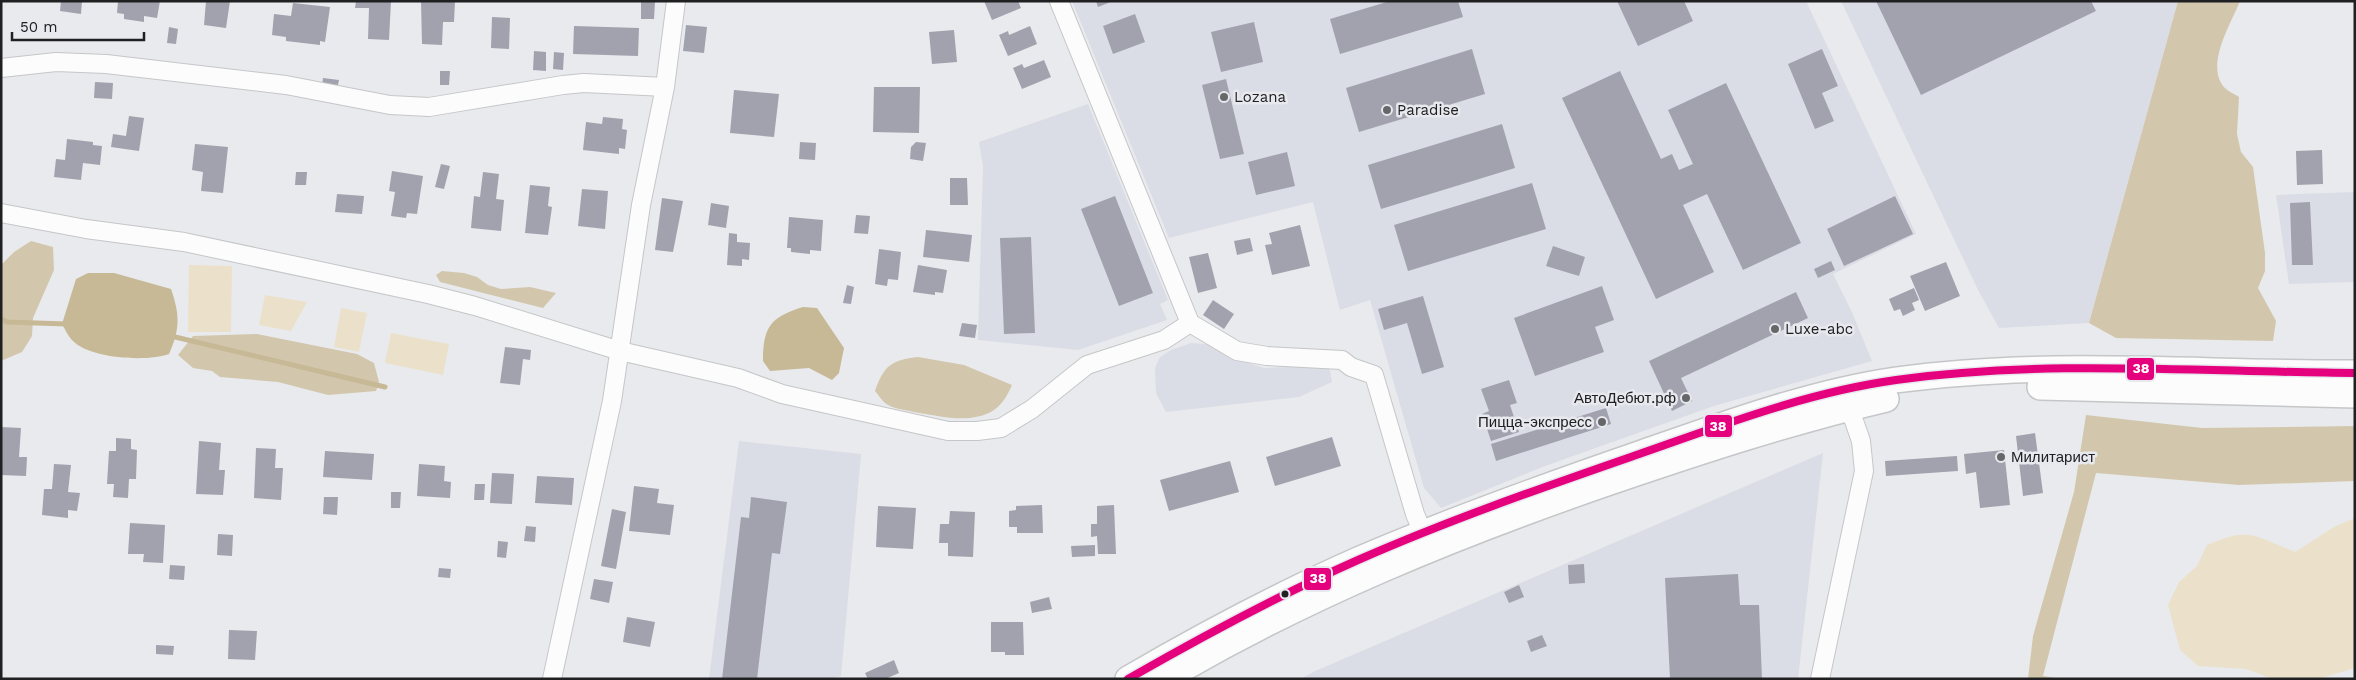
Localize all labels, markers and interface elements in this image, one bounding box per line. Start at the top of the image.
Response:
scale bar [12,10,145,42]
text: 50 m [20,18,57,36]
place label: Lozana [1234,88,1286,106]
marker: Lozana [1218,91,1230,103]
place label: Paradise [1397,101,1459,119]
marker: Paradise [1381,104,1393,116]
place label: Luxe-abc [1785,320,1853,338]
marker: Luxe-abc [1769,323,1781,335]
line badge: 38 [2126,357,2155,381]
text: 38 [2132,360,2150,376]
place label: АвтоДебют.рф [1574,389,1676,407]
marker: АвтоДебют.рф [1680,392,1692,404]
place label: Пицца-экспресс [1478,413,1592,431]
line badge: 38 [1704,414,1733,438]
marker: Пицца-экспресс [1596,416,1608,428]
text: 38 [1709,418,1727,434]
place label: Милитарист [2011,448,2095,466]
marker: Милитарист [1995,451,2007,463]
line badge: 38 [1303,567,1332,591]
text: 38 [1309,570,1327,586]
unlabelled marker [1280,589,1290,599]

